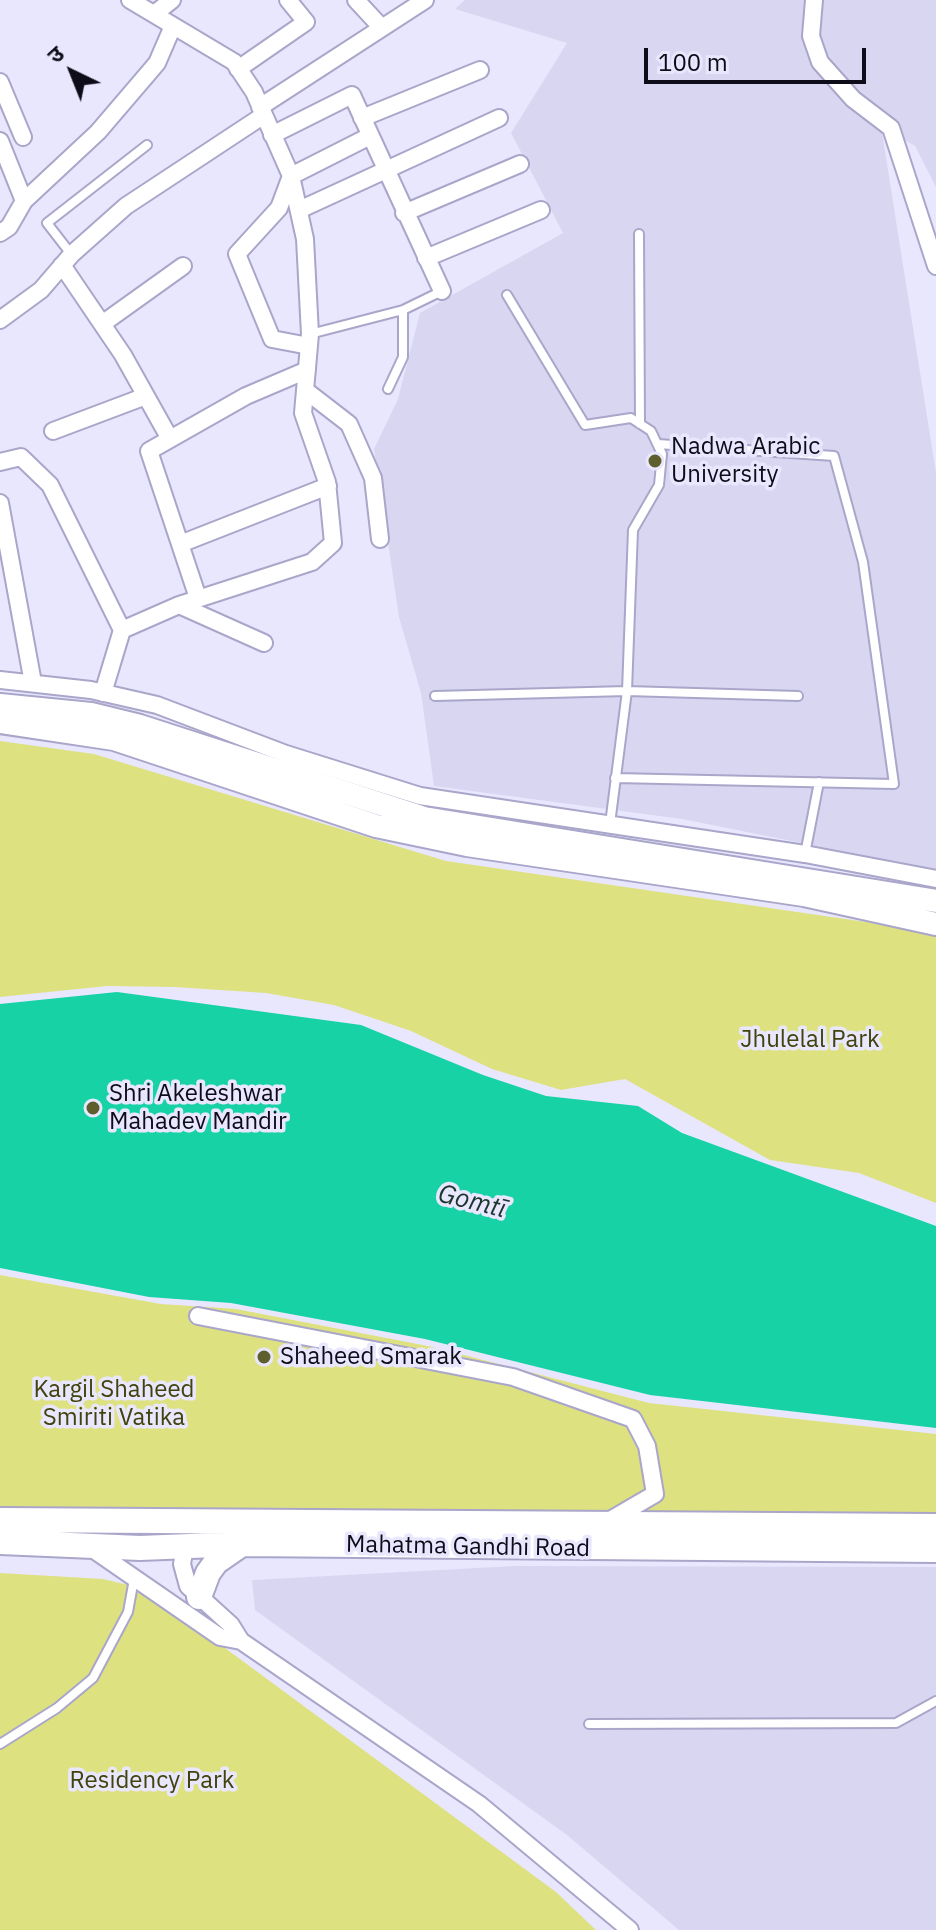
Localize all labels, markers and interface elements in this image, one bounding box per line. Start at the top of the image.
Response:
north arrow [32,32,112,112]
scale bar [648,32,870,82]
text: उ [41,39,70,69]
text: 100 m [658,46,728,78]
place label: Nadwa Arabic University [671,433,820,489]
marker: Nadwa Arabic University [646,452,664,470]
park label: Jhulelal Park [740,1026,880,1054]
place label: Shri Akeleshwar Mahadev Mandir [109,1080,287,1136]
marker: Shri Akeleshwar Mahadev Mandir [84,1099,102,1117]
water label: Gomtī [435,1179,509,1225]
place label: Shaheed Smarak [280,1343,462,1371]
marker: Shaheed Smarak [255,1348,273,1366]
park label: Kargil Shaheed Smiriti Vatika [33,1376,195,1432]
street label: Mahatma Gandhi Road [346,1530,590,1564]
park label: Residency Park [70,1767,234,1795]

